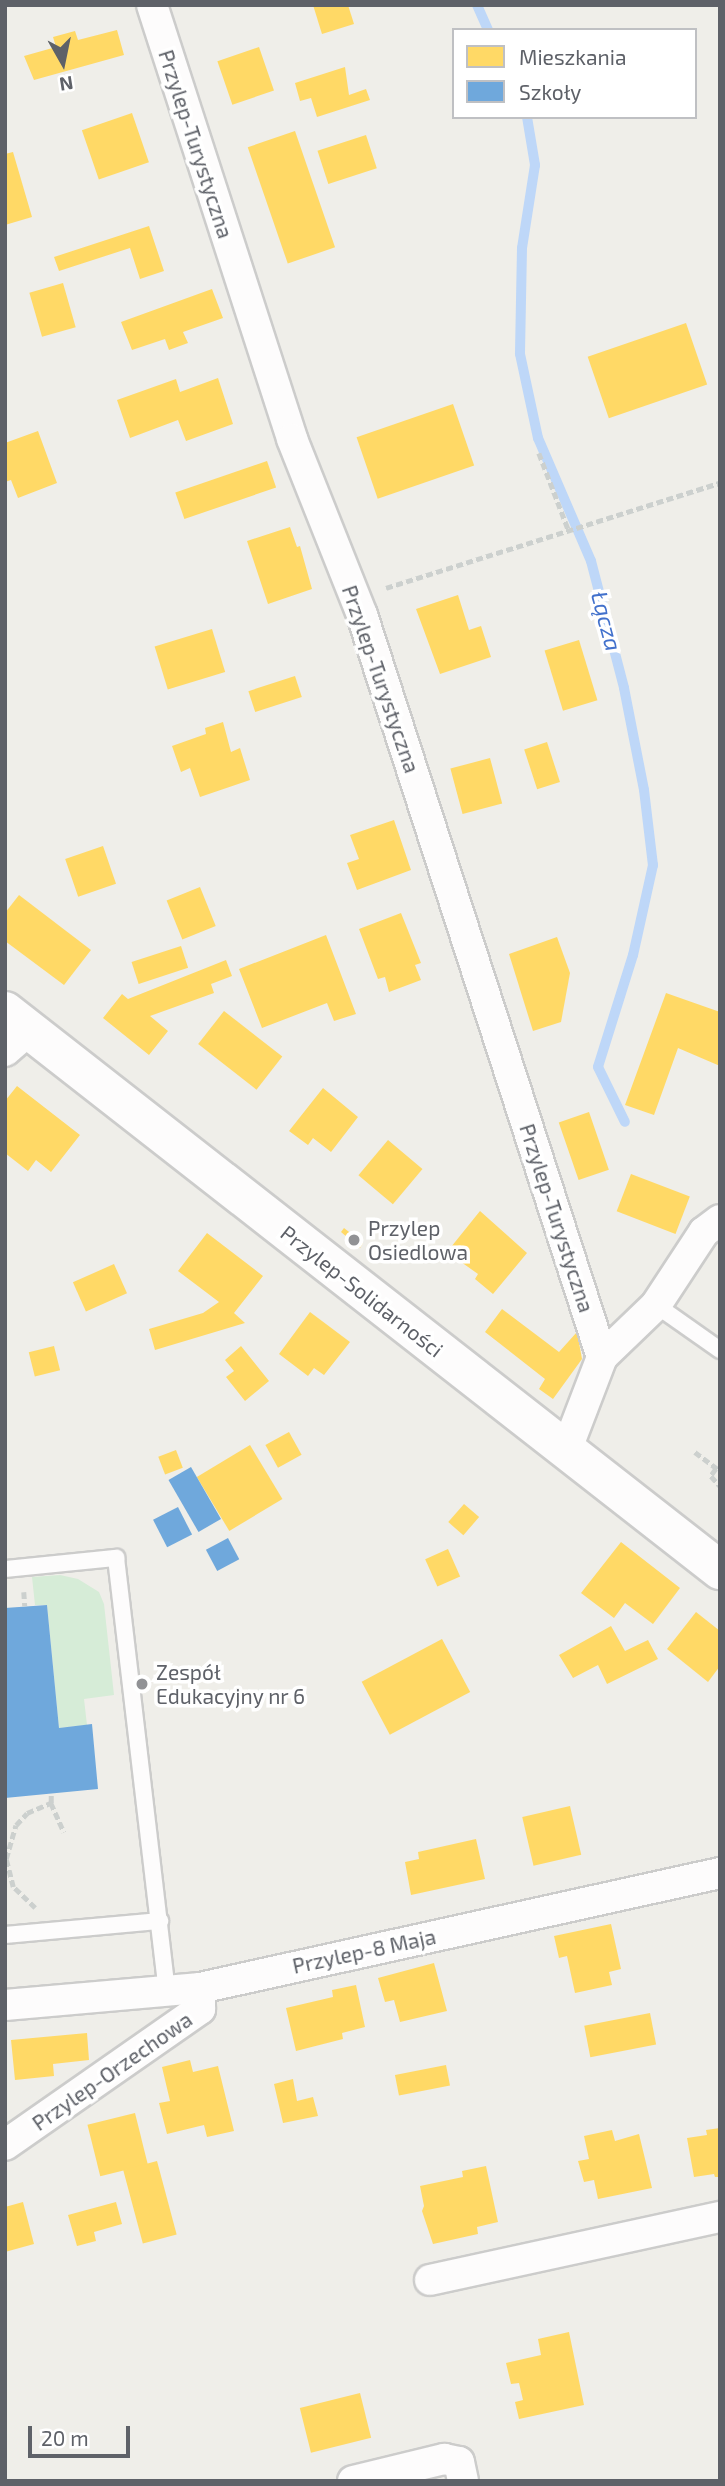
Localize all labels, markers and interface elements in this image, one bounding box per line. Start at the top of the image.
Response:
north arrow [28,28,98,98]
legend [452,28,697,119]
text: Mieszkania [519,44,626,69]
street label: Przylep-Turystyczna [154,47,238,241]
text: N [58,72,75,97]
text: Szkoły [519,79,581,104]
street label: Przylep-Turystyczna [337,582,425,776]
water label: Łącza [586,588,628,654]
street label: Przylep-Turystyczna [515,1121,599,1315]
place label: Przylep Osiedlowa [368,1215,468,1265]
street label: Przylep-Solidarności [276,1220,448,1362]
marker: Przylep Osiedlowa [346,1232,362,1248]
place label: Zespół Edukacyjny nr 6 [156,1659,306,1709]
marker: Zespół Edukacyjny nr 6 [134,1676,150,1692]
street label: Przylep-8 Maja [290,1924,438,1978]
street label: Przylep-Orzechowa [27,2006,197,2136]
scale bar [32,2412,133,2456]
text: 20 m [41,2425,89,2450]

